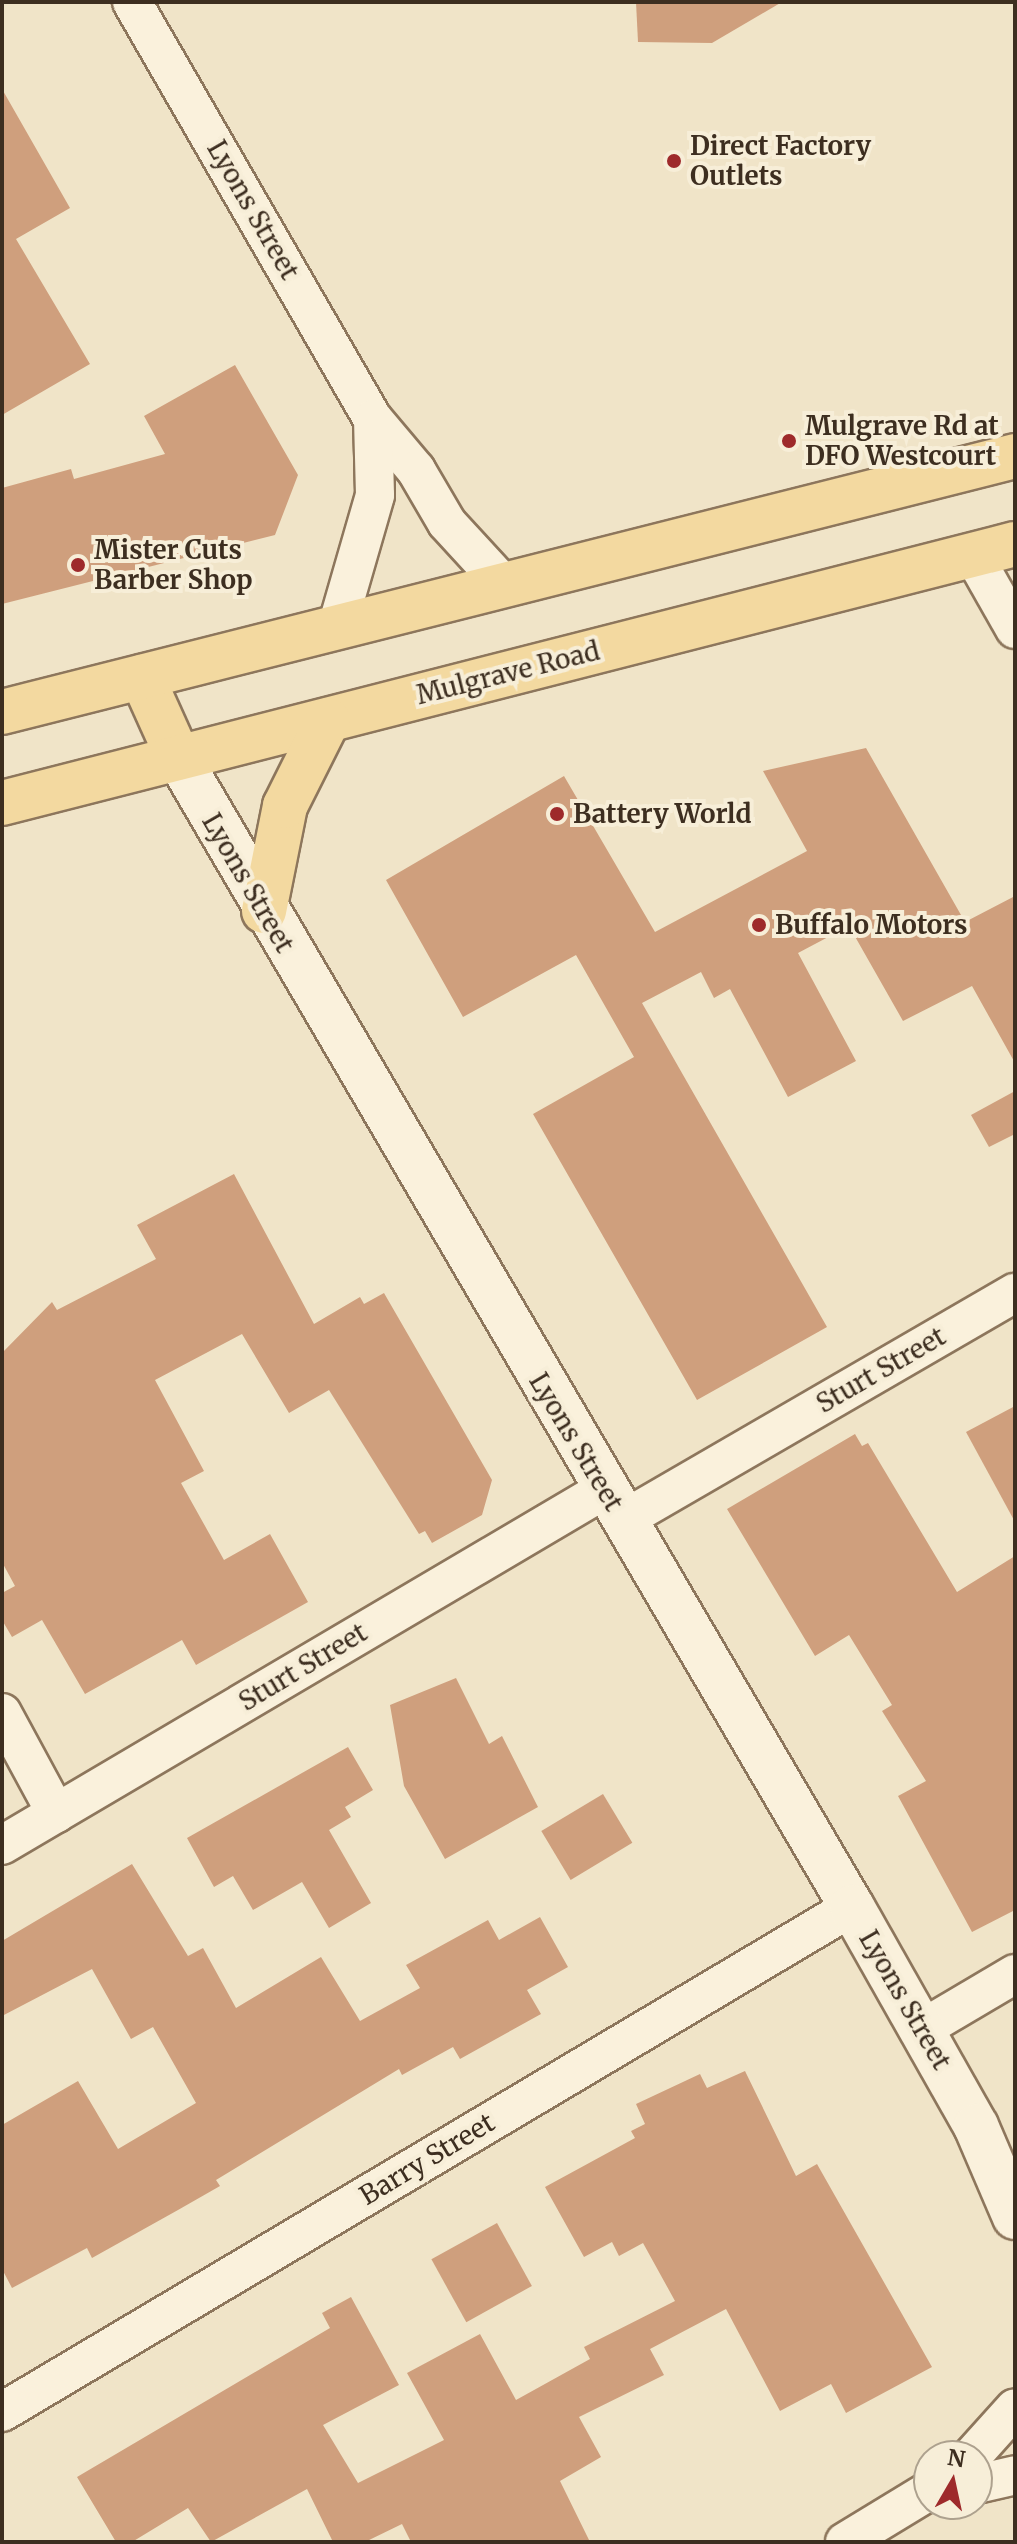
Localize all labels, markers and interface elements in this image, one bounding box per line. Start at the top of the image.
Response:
place label: Direct Factory Outlets [690,130,871,192]
street label: Lyons Street [201,135,305,285]
marker: Direct Factory Outlets [665,152,683,170]
place label: Mulgrave Rd at DFO Westcourt [805,410,999,472]
marker: Mulgrave Rd at DFO Westcourt [780,432,798,450]
place label: Mister Cuts Barber Shop [94,534,252,596]
marker: Mister Cuts Barber Shop [69,556,87,574]
street label: Mulgrave Road [413,635,603,711]
place label: Battery World [573,798,752,830]
marker: Battery World [548,805,566,823]
street label: Lyons Street [196,808,300,958]
place label: Buffalo Motors [775,909,968,941]
marker: Buffalo Motors [750,916,768,934]
street label: Sturt Street [811,1321,951,1419]
street label: Lyons Street [523,1367,629,1517]
street label: Sturt Street [233,1617,373,1717]
street label: Lyons Street [853,1925,957,2075]
street label: Barry Street [354,2107,500,2211]
north arrow [913,2440,993,2520]
text: N [946,2443,967,2473]

